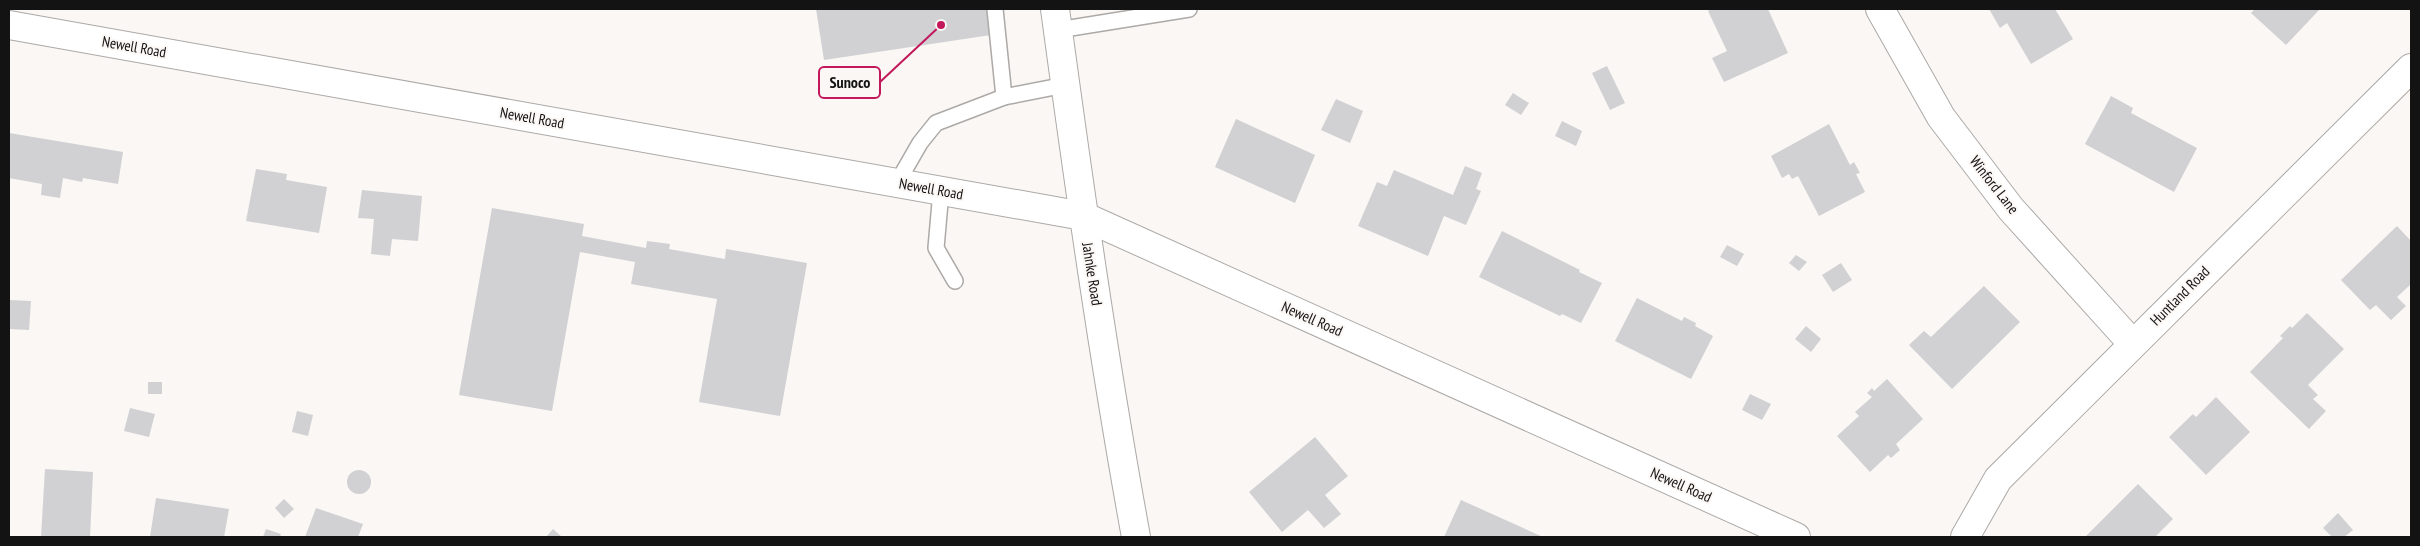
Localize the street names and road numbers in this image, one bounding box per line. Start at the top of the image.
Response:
street label: Newell Road [101,32,168,61]
street label: Newell Road [499,103,566,132]
street label: Winford Lane [1966,152,2023,218]
street label: Newell Road [898,174,965,203]
street label: Jahnke Road [1078,240,1107,307]
street label: Huntland Road [2146,262,2213,329]
street label: Newell Road [1279,297,1346,340]
street label: Newell Road [1648,463,1715,506]

